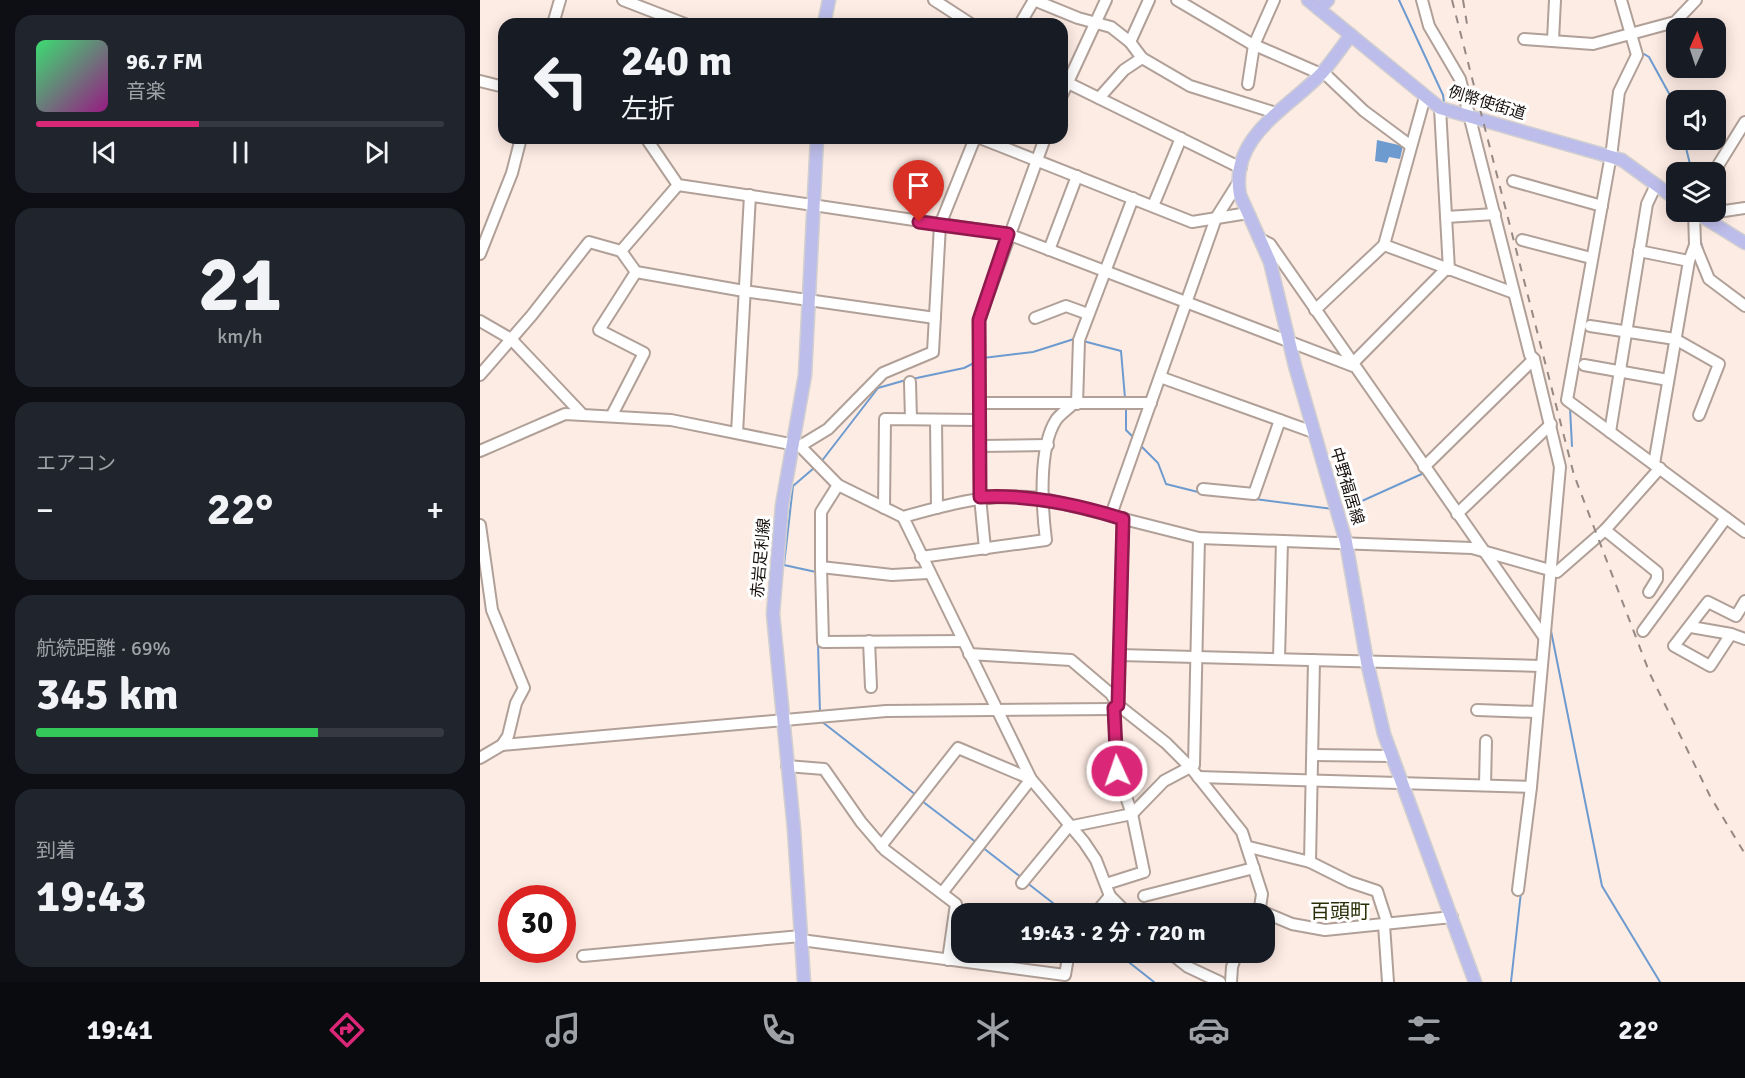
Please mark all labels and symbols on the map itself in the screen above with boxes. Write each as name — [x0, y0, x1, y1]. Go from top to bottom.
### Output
north arrow — [1666, 18, 1726, 78]
street label: 例幣使街道 — [1446, 82, 1528, 124]
pin — [893, 160, 944, 222]
street label: 中野福居線 — [1326, 445, 1368, 527]
street label: 赤岩足利線 — [748, 517, 774, 599]
position arrow — [1085, 739, 1149, 803]
speed limit sign: 30 — [498, 885, 576, 963]
district label: 百頭町 — [1310, 899, 1370, 924]

